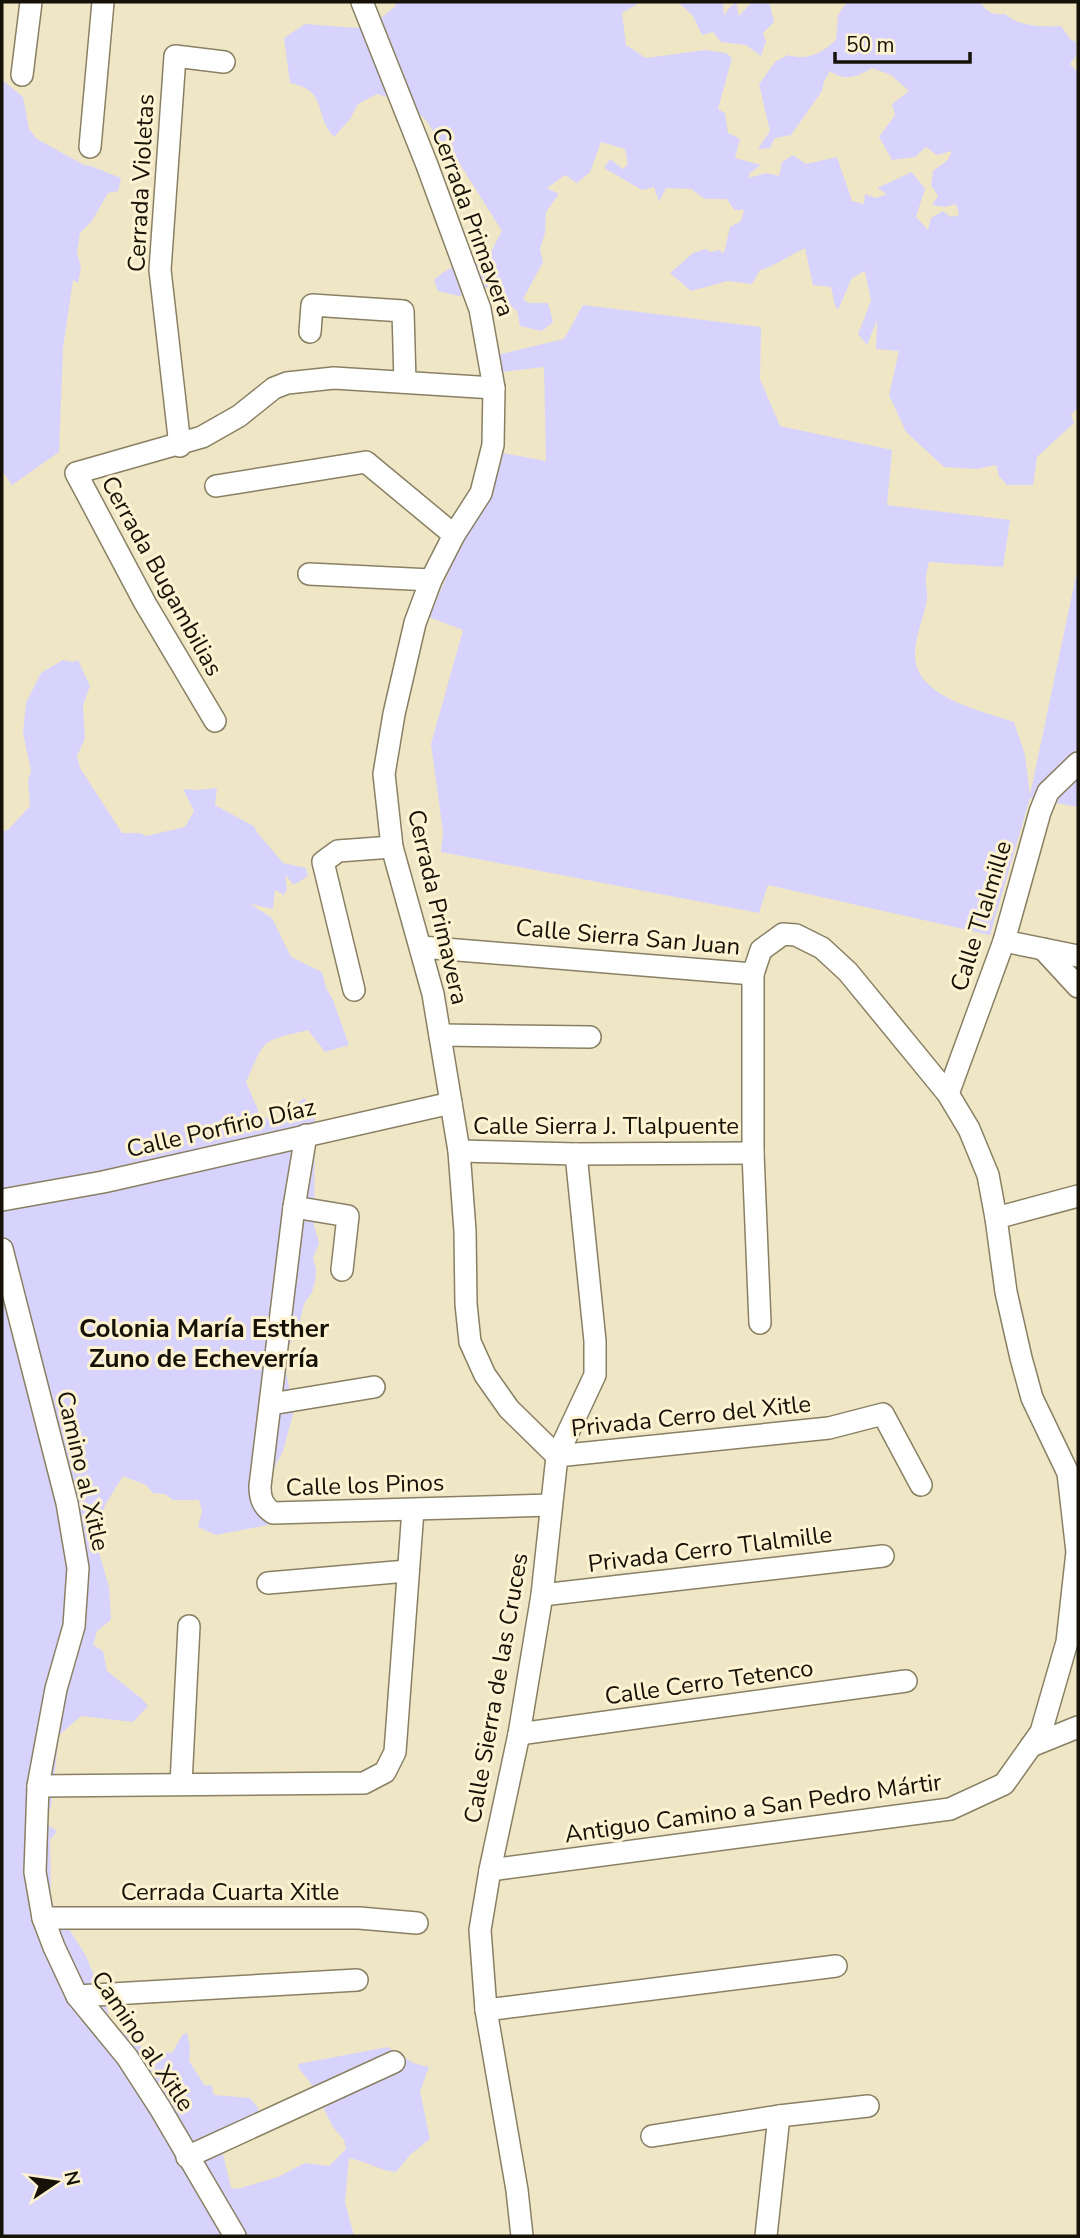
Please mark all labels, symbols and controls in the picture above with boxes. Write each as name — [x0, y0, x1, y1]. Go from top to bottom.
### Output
scale bar — [835, 21, 970, 65]
text: 50 m — [846, 31, 895, 59]
street label: Cerrada Violetas — [120, 93, 162, 273]
street label: Cerrada Primavera — [424, 123, 522, 321]
street label: Cerrada Bugambilias — [94, 470, 230, 682]
street label: Cerrada Primavera — [400, 806, 476, 1008]
street label: Calle Tlalmille — [943, 837, 1019, 995]
street label: Calle Sierra San Juan — [514, 911, 742, 963]
street label: Calle Porfirio Díaz — [123, 1091, 319, 1165]
street label: Calle Sierra J. Tlalpuente — [473, 1110, 739, 1142]
district label: Colonia María Esther Zuno de Echeverría — [79, 1311, 330, 1376]
street label: Camino al Xitle — [49, 1388, 117, 1554]
street label: Privada Cerro del Xitle — [570, 1388, 812, 1444]
street label: Calle los Pinos — [285, 1466, 445, 1504]
street label: Privada Cerro Tlalmille — [586, 1518, 834, 1580]
street label: Calle Sierra de las Cruces — [456, 1550, 536, 1826]
street label: Calle Cerro Tetenco — [603, 1652, 815, 1712]
street label: Antiguo Camino a San Pedro Mártir — [562, 1766, 944, 1850]
street label: Cerrada Cuarta Xitle — [121, 1876, 339, 1908]
street label: Camino al Xitle — [84, 1964, 202, 2118]
north arrow — [21, 2147, 91, 2217]
text: N — [57, 2169, 86, 2188]

